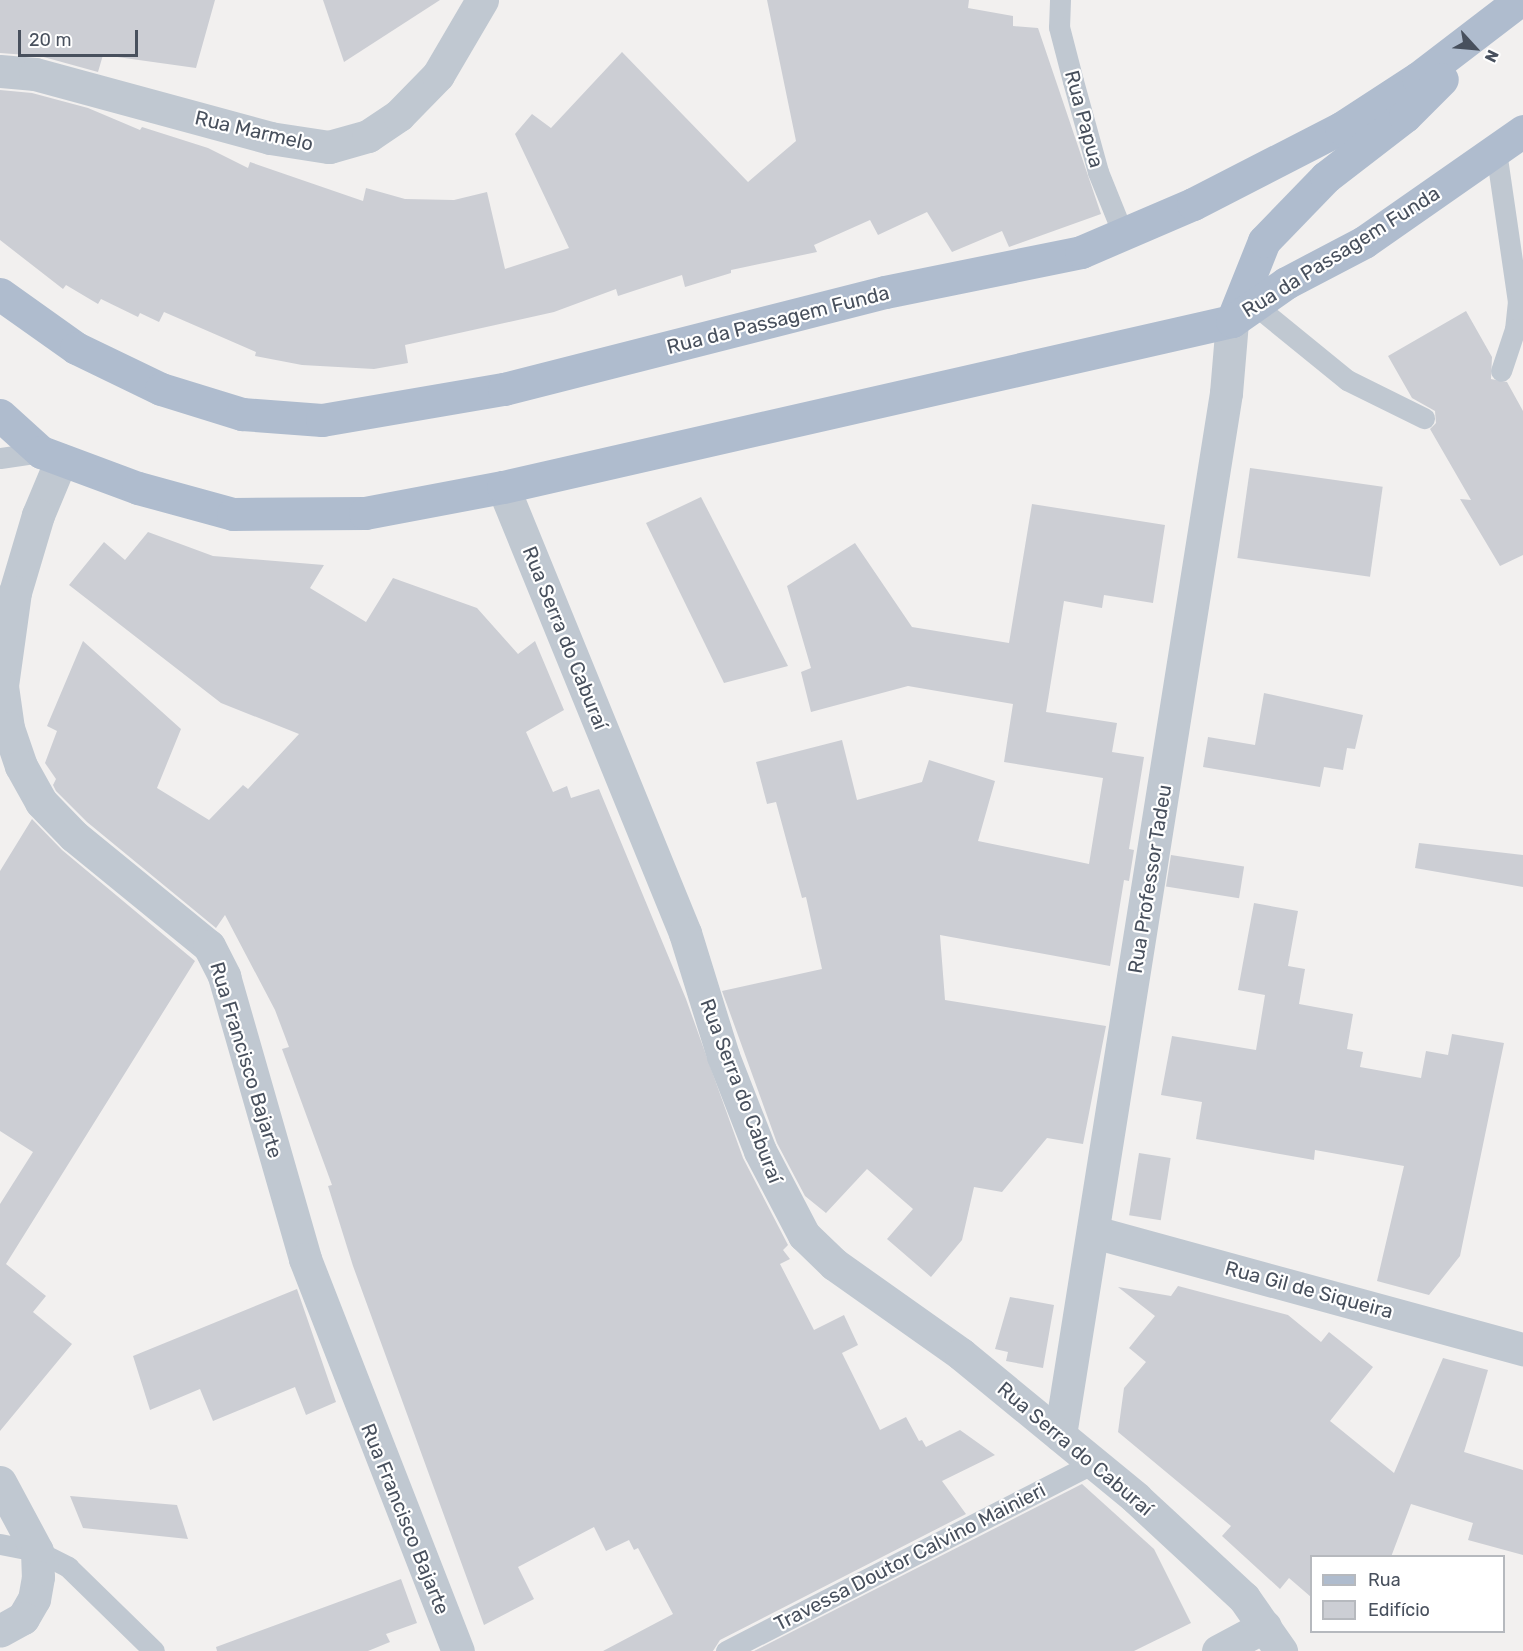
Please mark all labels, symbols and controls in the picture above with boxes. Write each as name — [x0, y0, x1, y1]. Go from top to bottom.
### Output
scale bar — [21, 18, 141, 56]
north arrow — [1445, 18, 1505, 78]
text: 20 m — [29, 29, 71, 51]
text: N — [1481, 47, 1503, 65]
street label: Rua Papua — [1059, 68, 1109, 170]
street label: Rua Marmelo — [192, 106, 316, 156]
street label: Rua da Passagem Funda — [1238, 181, 1444, 323]
street label: Rua da Passagem Funda — [664, 281, 892, 359]
street label: Rua Serra do Caburaí — [517, 543, 613, 733]
street label: Rua Professor Tadeu — [1123, 782, 1177, 976]
street label: Rua Francisco Bajarte — [205, 959, 287, 1161]
street label: Rua Serra do Caburaí — [695, 995, 787, 1187]
street label: Rua Gil de Siqueira — [1222, 1256, 1396, 1324]
street label: Rua Serra do Caburaí — [992, 1377, 1158, 1521]
street label: Rua Francisco Bajarte — [356, 1420, 454, 1618]
street label: Travessa Doutor Calvino Mainieri — [770, 1478, 1050, 1636]
legend — [1310, 1555, 1505, 1633]
text: Rua — [1368, 1569, 1401, 1591]
text: Edifício — [1368, 1599, 1430, 1621]

